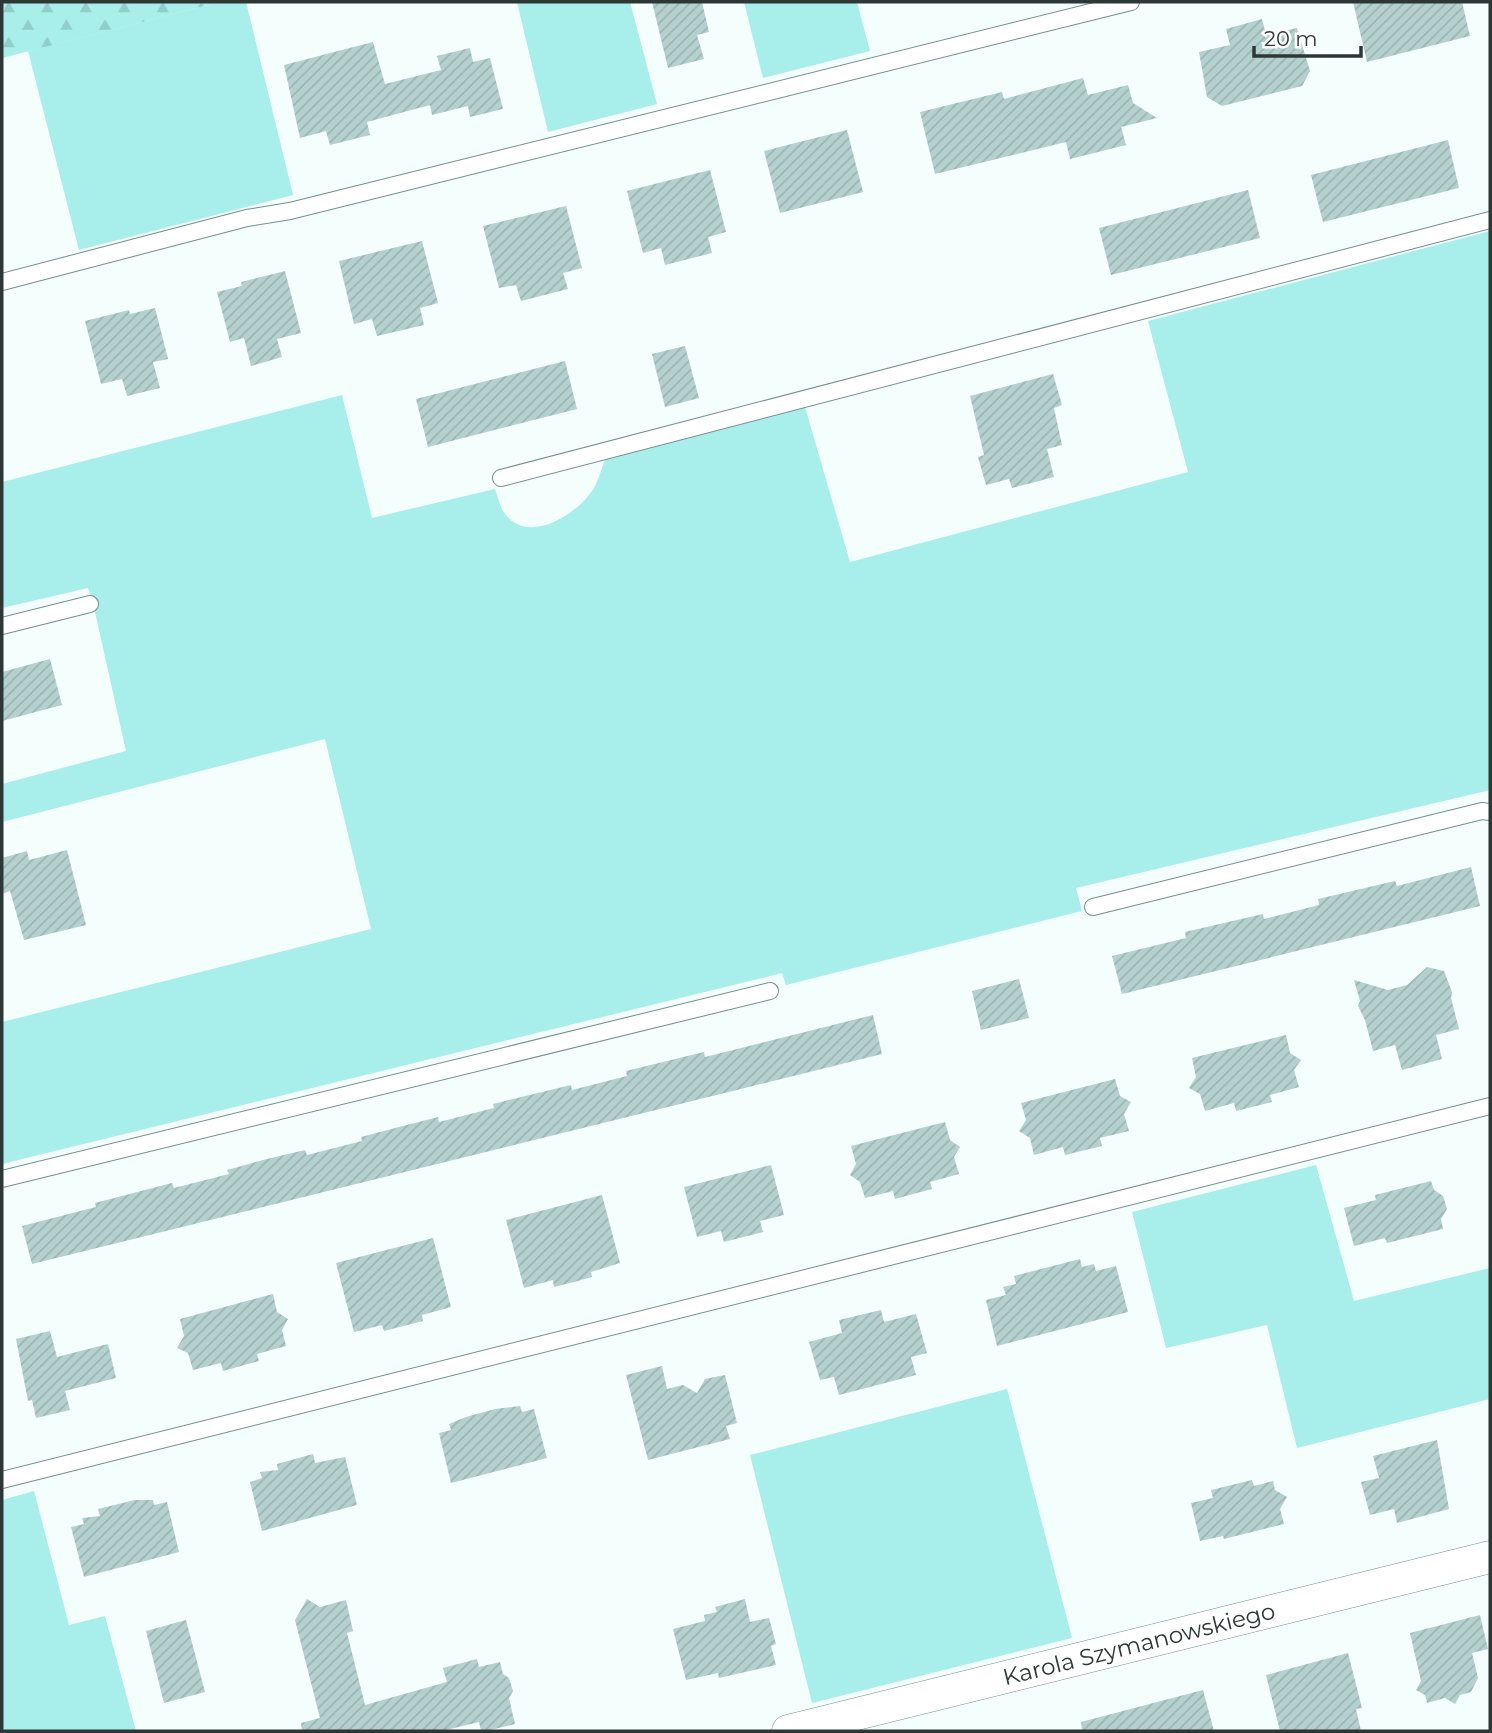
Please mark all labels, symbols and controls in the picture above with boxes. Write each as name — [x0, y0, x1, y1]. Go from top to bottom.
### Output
scale bar — [1254, 14, 1361, 58]
text: 20 m — [1264, 26, 1318, 51]
street label: Karola Szymanowskiego — [1000, 1597, 1278, 1691]

